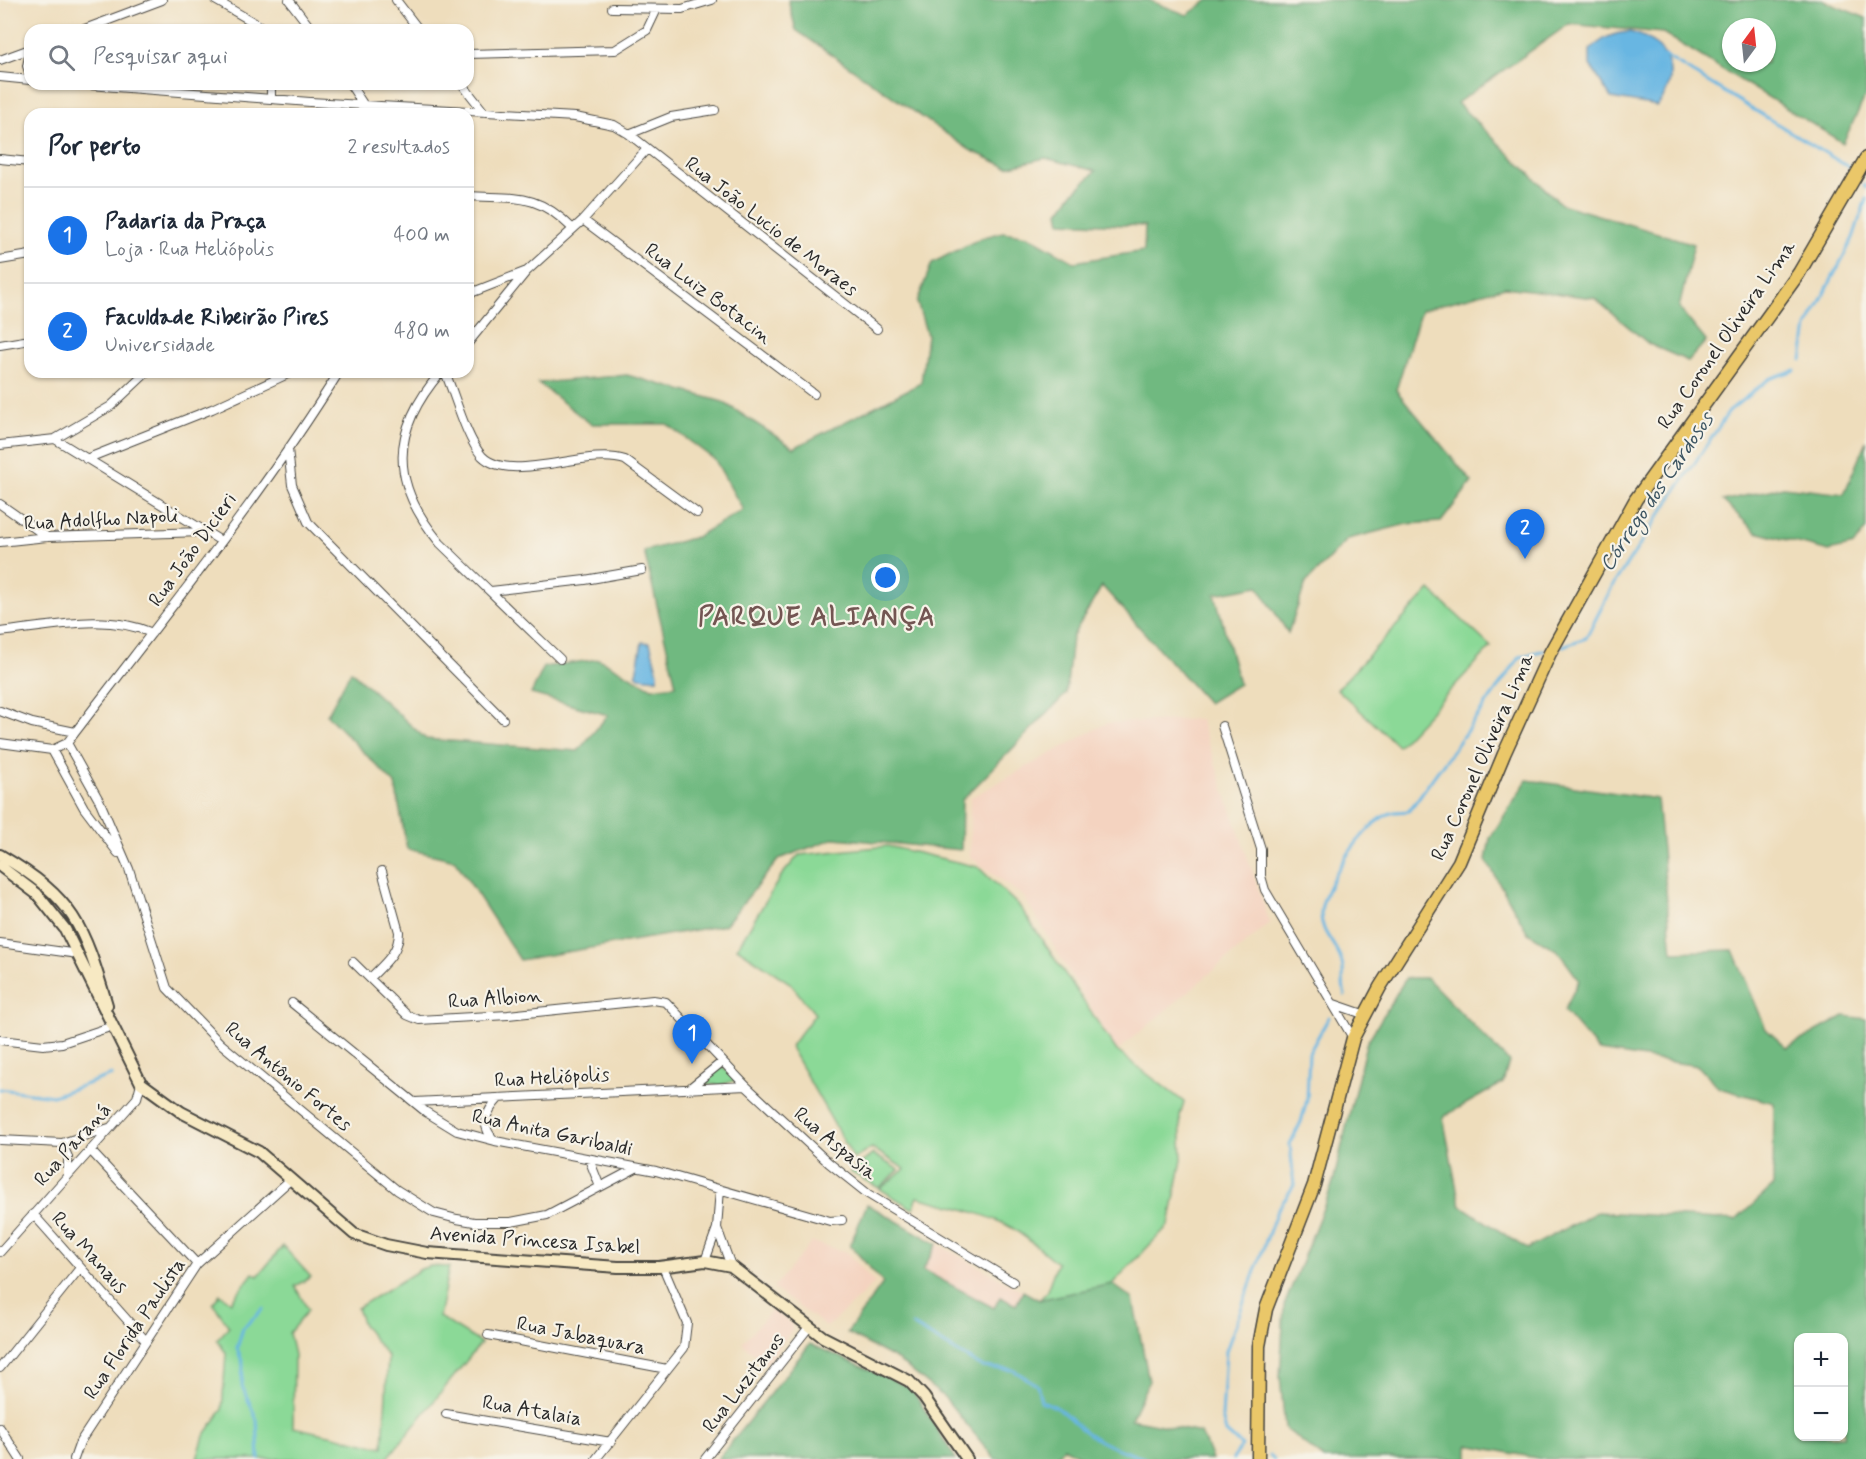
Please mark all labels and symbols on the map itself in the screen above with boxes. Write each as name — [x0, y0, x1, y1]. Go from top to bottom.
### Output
north arrow — [1722, 18, 1776, 72]
street label: Rua João Lucio de Moraes — [679, 151, 863, 303]
street label: Rua Coronel Oliveira Lima — [1652, 234, 1803, 435]
street label: Rua Luiz Botacin — [639, 237, 778, 351]
water label: Córrego dos Cardosos — [1593, 406, 1723, 578]
street label: Rua João Dicieri — [143, 488, 243, 612]
street label: Rua Adolfho Napoli — [23, 502, 179, 538]
pin: 2 — [1506, 510, 1544, 559]
your location — [871, 563, 900, 592]
district label: PARQUE ALIANÇA — [698, 601, 936, 635]
street label: Rua Coronel Oliveira Lima — [1425, 648, 1541, 865]
street label: Rua Albion — [447, 982, 543, 1016]
pin: 1 — [672, 1014, 712, 1064]
street label: Rua Antônio Fortes — [219, 1016, 357, 1138]
street label: Rua Heliópolis — [494, 1061, 610, 1094]
street label: Rua Paraná — [28, 1097, 118, 1193]
street label: Rua Aspasia — [788, 1101, 883, 1188]
street label: Rua Anita Garibaldi — [469, 1103, 635, 1163]
street label: Rua Manaus — [45, 1206, 133, 1300]
street label: Avenida Princesa Isabel — [429, 1220, 641, 1262]
street label: Rua Florida Paulista — [78, 1253, 192, 1405]
street label: Rua Jabaquara — [514, 1310, 648, 1362]
street label: Rua Luzitanos — [696, 1327, 792, 1439]
street label: Rua Atalaia — [480, 1389, 584, 1433]

